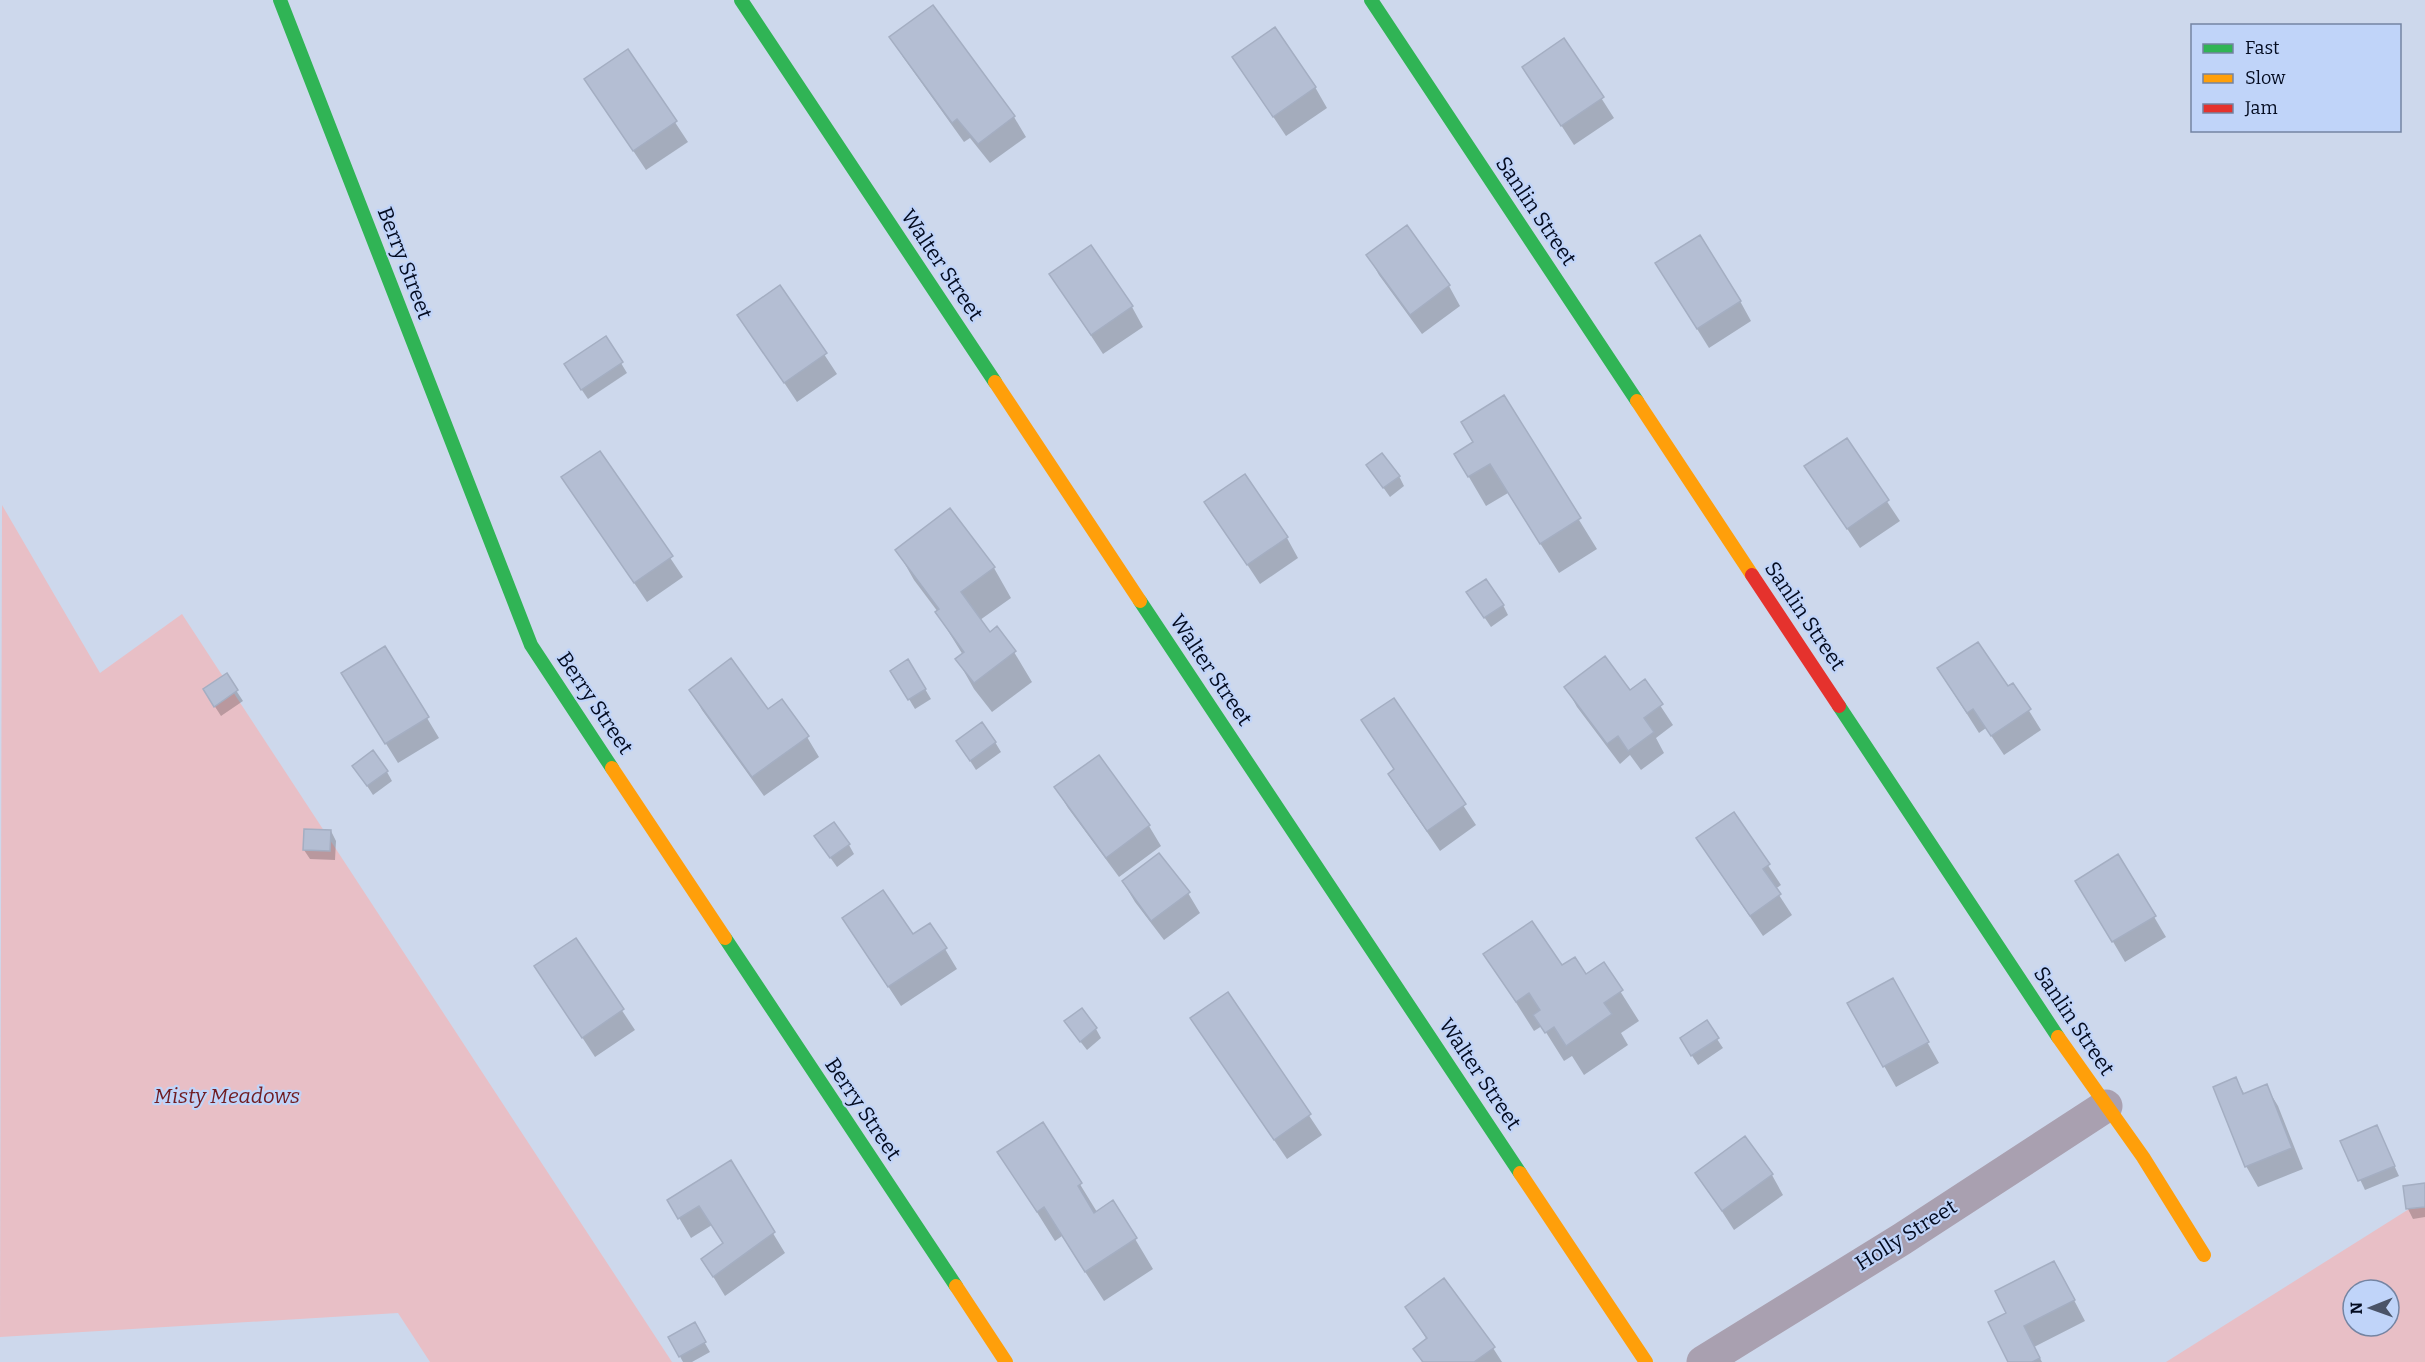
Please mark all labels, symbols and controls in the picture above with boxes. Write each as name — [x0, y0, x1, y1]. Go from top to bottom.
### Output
legend — [2191, 24, 2401, 132]
text: Fast — [2245, 37, 2280, 59]
text: Slow — [2245, 67, 2286, 89]
text: Jam — [2244, 97, 2278, 119]
street label: Sanlin Street — [1490, 152, 1582, 271]
street label: Berry Street — [372, 203, 438, 323]
street label: Walter Street — [895, 204, 989, 326]
street label: Sanlin Street — [1759, 557, 1851, 676]
street label: Walter Street — [1164, 609, 1258, 731]
street label: Berry Street — [551, 647, 639, 759]
street label: Sanlin Street — [2028, 962, 2120, 1081]
street label: Walter Street — [1433, 1013, 1527, 1135]
street label: Berry Street — [819, 1053, 907, 1165]
park label: Misty Meadows — [154, 1083, 300, 1109]
street label: Holly Street — [1850, 1193, 1962, 1276]
north arrow — [2341, 1278, 2401, 1338]
text: N — [2347, 1302, 2366, 1315]

